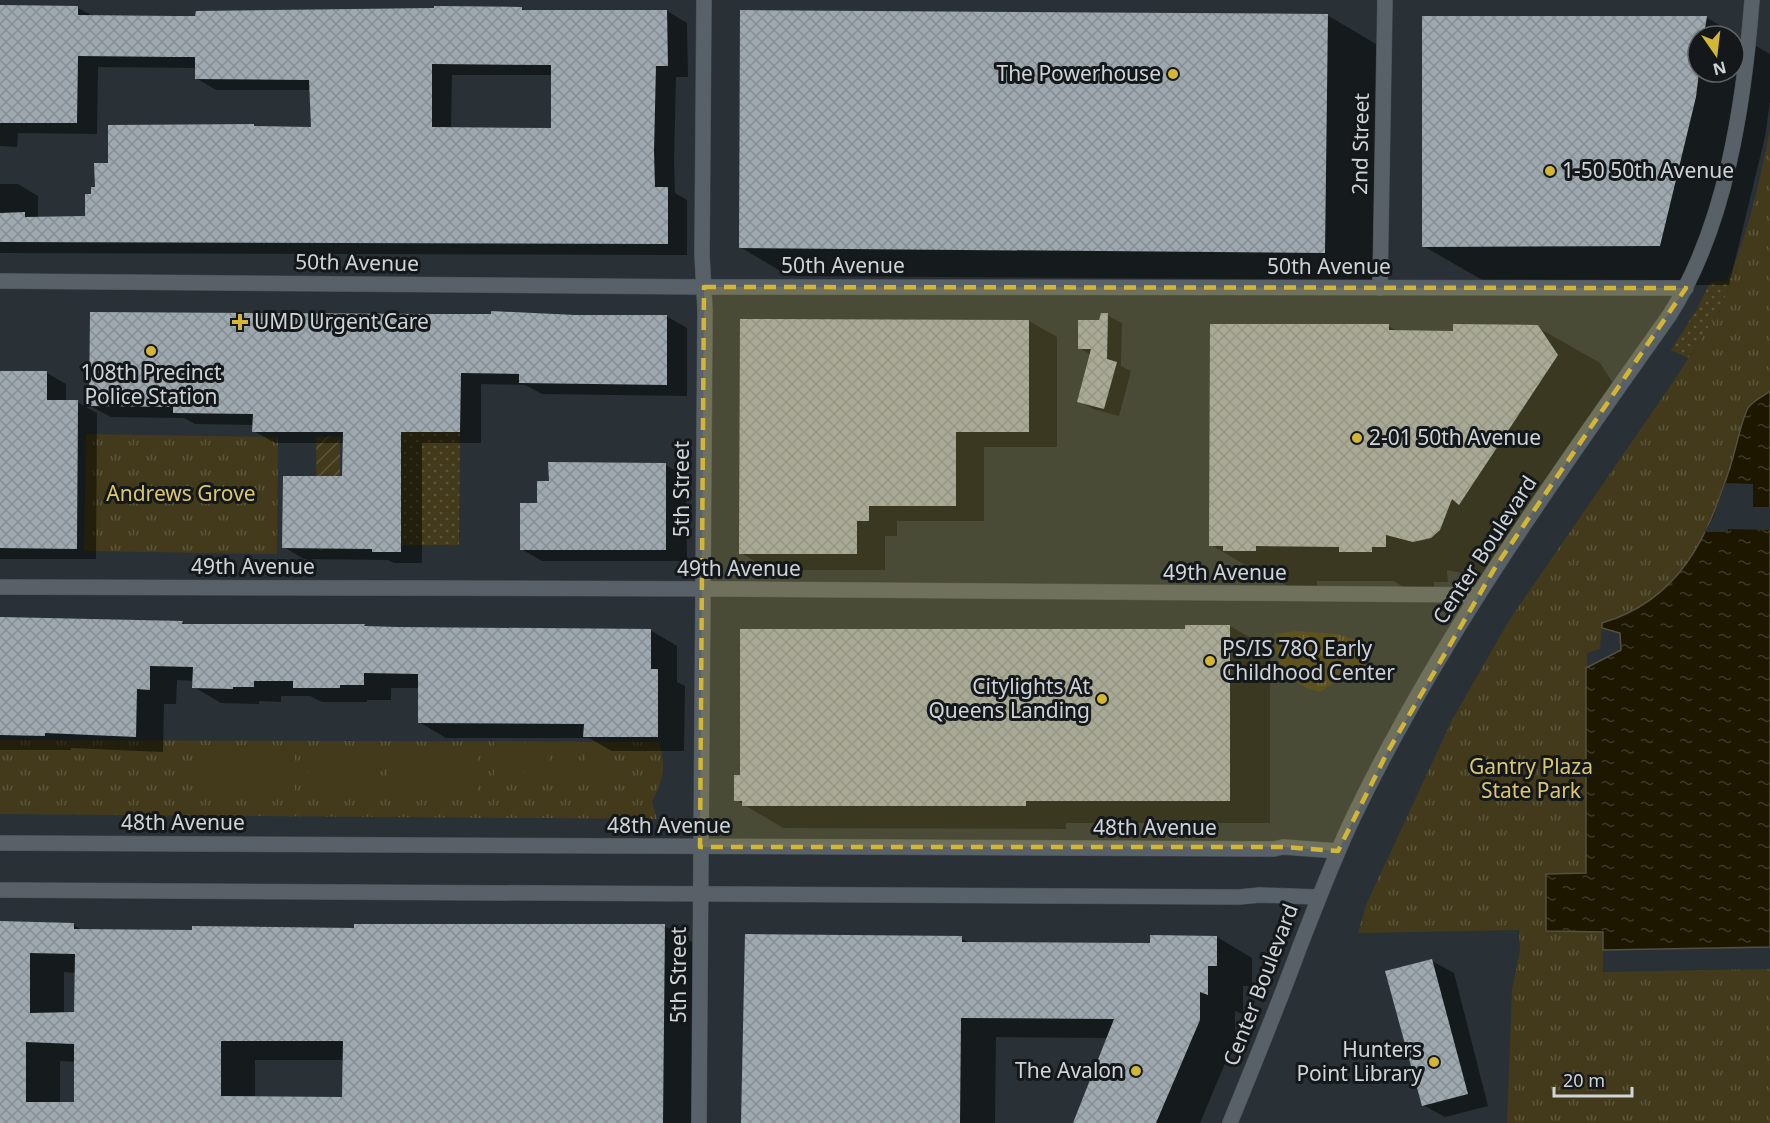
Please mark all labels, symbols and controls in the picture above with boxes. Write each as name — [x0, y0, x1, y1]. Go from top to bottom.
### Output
north arrow — [1686, 24, 1746, 84]
text: N — [1711, 56, 1729, 81]
place label: The Powerhouse — [996, 59, 1161, 87]
marker: The Powerhouse — [1166, 67, 1180, 81]
street label: 2nd Street — [1345, 92, 1375, 195]
place label: 1-50 50th Avenue — [1562, 156, 1734, 184]
marker: 1-50 50th Avenue — [1543, 164, 1557, 178]
street label: 50th Avenue — [295, 247, 419, 277]
street label: 50th Avenue — [781, 251, 905, 279]
street label: 50th Avenue — [1267, 252, 1391, 280]
place label: UMD Urgent Care — [254, 307, 429, 335]
marker: UMD Urgent Care — [231, 313, 249, 331]
marker: 108th Precinct Police Station — [144, 344, 158, 358]
place label: 108th Precinct Police Station — [81, 358, 222, 410]
place label: 2-01 50th Avenue — [1369, 423, 1541, 451]
marker: 2-01 50th Avenue — [1350, 431, 1364, 445]
street label: 5th Street — [667, 440, 695, 537]
street label: Center Boulevard — [1426, 470, 1543, 629]
park label: Andrews Grove — [106, 479, 256, 507]
street label: 49th Avenue — [191, 552, 315, 580]
street label: 49th Avenue — [677, 554, 801, 582]
street label: 49th Avenue — [1163, 558, 1287, 586]
place label: PS/IS 78Q Early Childhood Center — [1222, 634, 1395, 686]
marker: PS/IS 78Q Early Childhood Center — [1203, 654, 1217, 668]
place label: Citylights At Queens Landing — [928, 672, 1090, 724]
marker: Citylights At Queens Landing — [1095, 692, 1109, 706]
park label: Gantry Plaza State Park — [1469, 752, 1593, 804]
street label: 48th Avenue — [121, 808, 245, 836]
street label: 48th Avenue — [607, 811, 731, 839]
street label: 48th Avenue — [1093, 813, 1217, 841]
street label: Center Boulevard — [1216, 900, 1304, 1070]
street label: 5th Street — [664, 926, 692, 1023]
place label: Hunters Point Library — [1296, 1035, 1422, 1087]
marker: Hunters Point Library — [1427, 1055, 1441, 1069]
place label: The Avalon — [1015, 1056, 1124, 1084]
scale bar — [1554, 1060, 1632, 1098]
marker: The Avalon — [1129, 1064, 1143, 1078]
text: 20 m — [1563, 1068, 1605, 1092]

